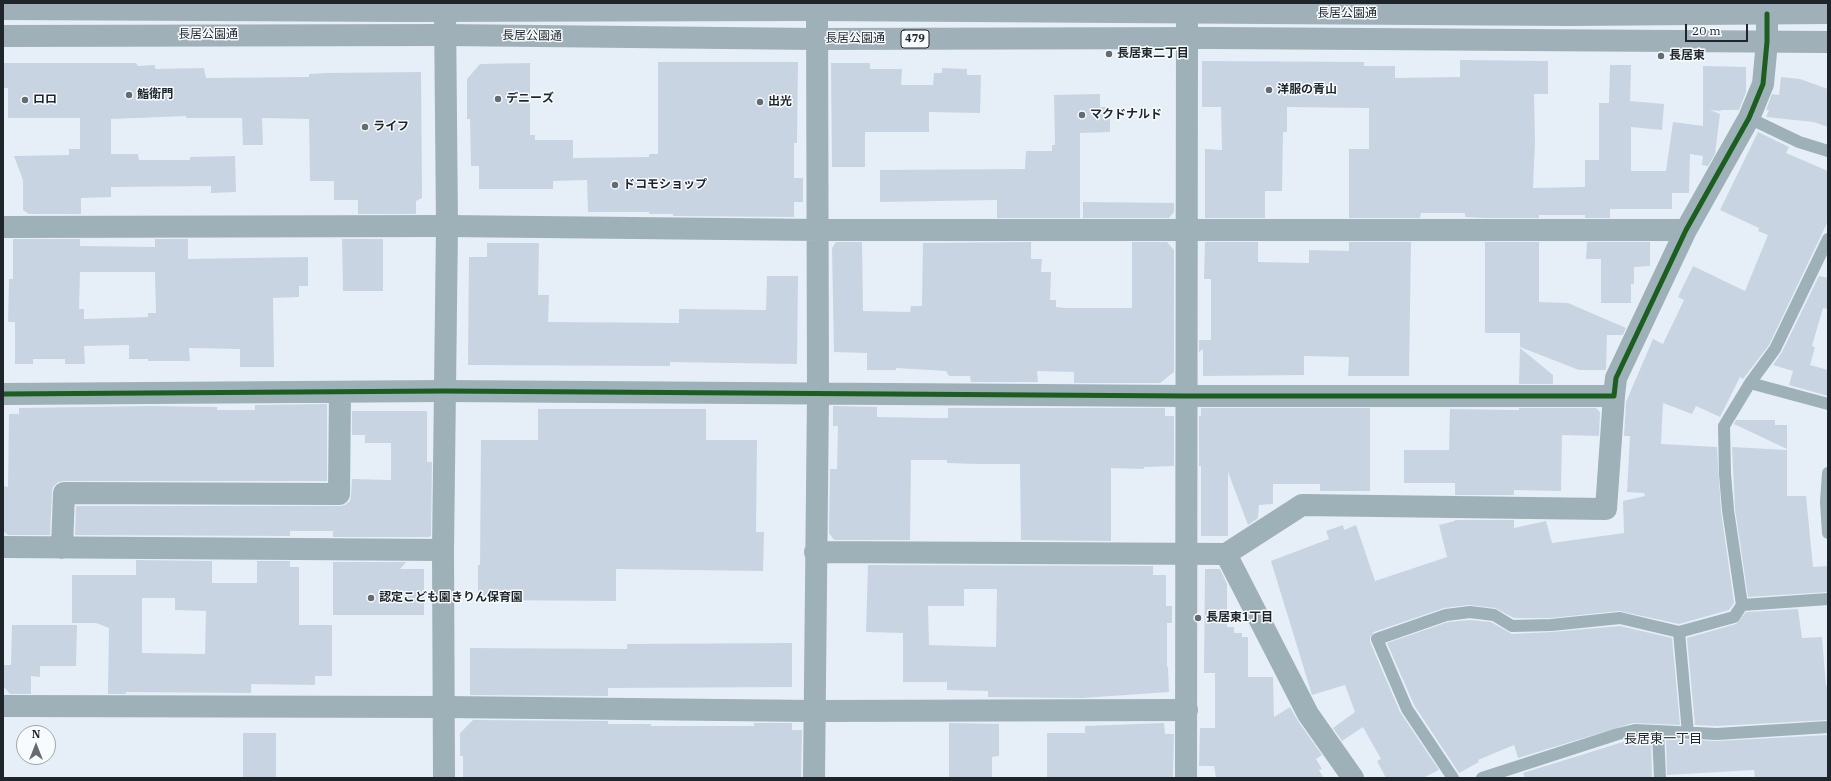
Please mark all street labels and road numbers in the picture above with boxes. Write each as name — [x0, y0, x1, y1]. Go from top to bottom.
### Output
street label: 長居公園通 — [1317, 7, 1377, 21]
street label: 長居公園通 — [178, 28, 238, 42]
street label: 長居公園通 — [502, 28, 562, 44]
road number: 479 — [901, 30, 929, 48]
street label: 長居公園通 — [825, 32, 885, 46]

